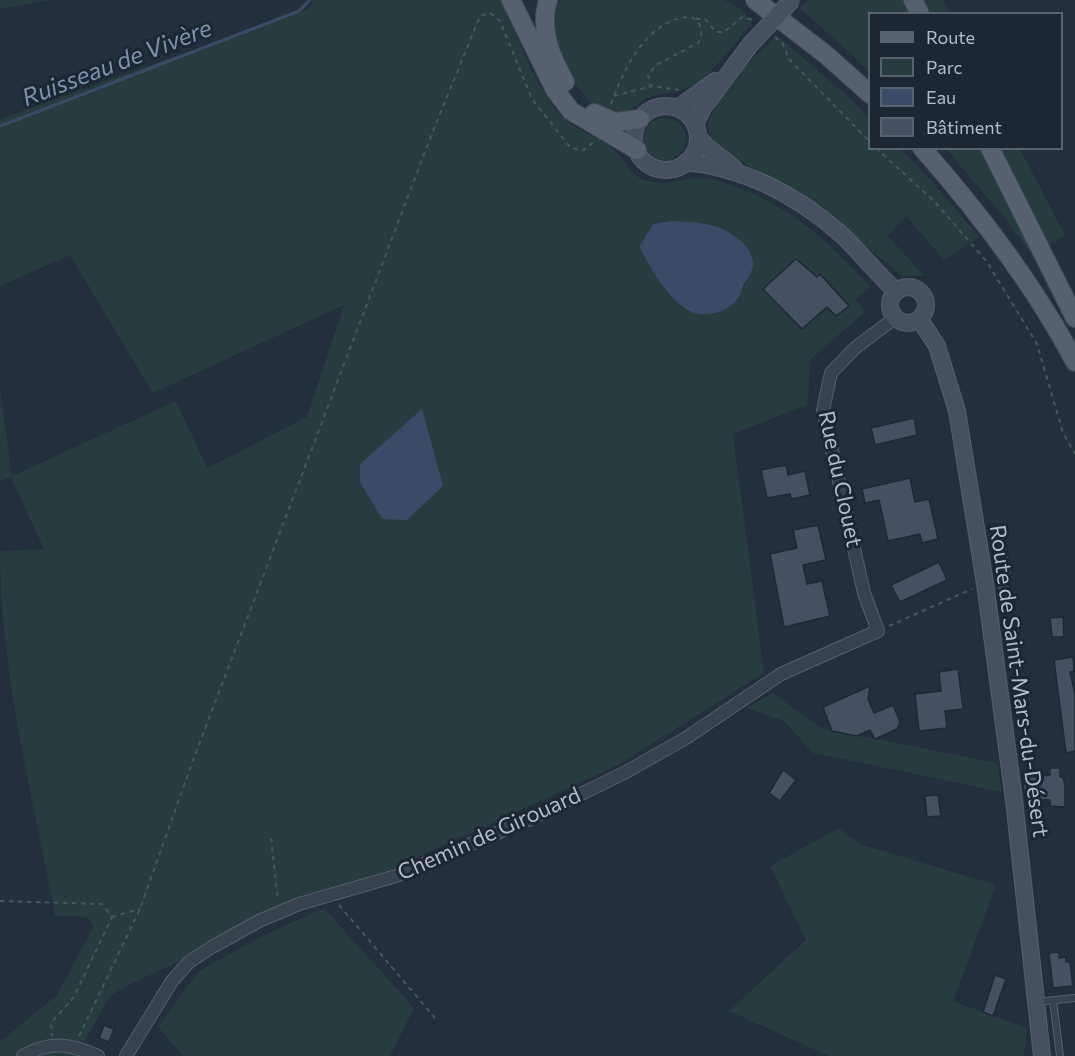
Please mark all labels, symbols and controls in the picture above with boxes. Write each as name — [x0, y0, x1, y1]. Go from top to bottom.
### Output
legend — [868, 12, 1063, 150]
water label: Ruisseau de Vivère — [18, 14, 216, 112]
text: Route — [926, 26, 975, 48]
text: Parc — [926, 56, 963, 78]
text: Eau — [926, 86, 956, 108]
text: Bâtiment — [926, 116, 1002, 138]
street label: Rue du Clouet — [813, 409, 867, 549]
street label: Route de Saint-Mars-du-Désert — [984, 523, 1054, 839]
street label: Chemin de Girouard — [393, 782, 585, 886]

